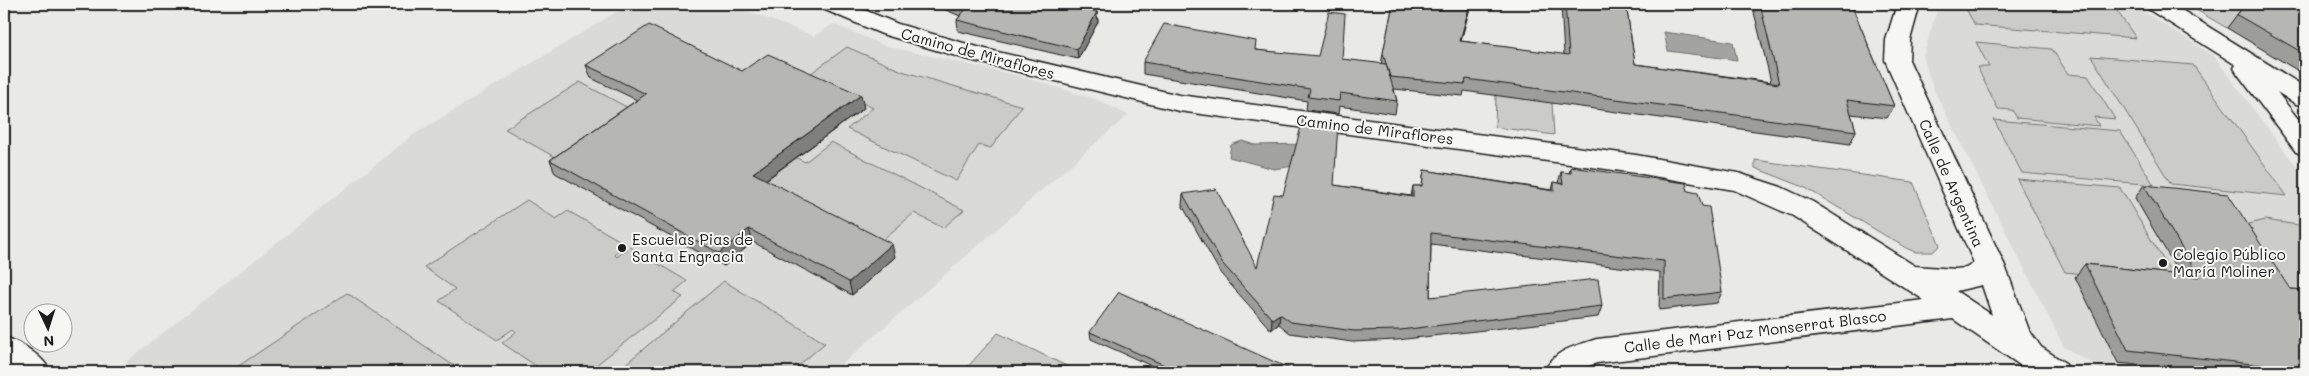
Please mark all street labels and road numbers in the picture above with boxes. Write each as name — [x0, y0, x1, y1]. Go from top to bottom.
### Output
street label: Camino de Miraflores — [899, 23, 1057, 83]
street label: Camino de Miraflores — [1295, 109, 1455, 149]
street label: Calle de Argentina — [1915, 116, 1989, 250]
street label: Calle de Mari Paz Monserrat Blasco — [1623, 305, 1887, 357]

